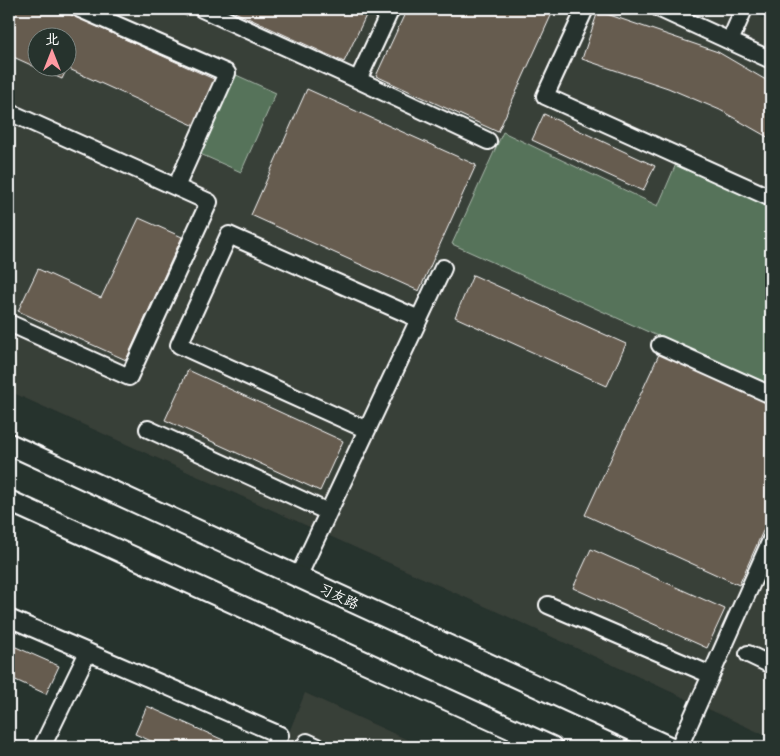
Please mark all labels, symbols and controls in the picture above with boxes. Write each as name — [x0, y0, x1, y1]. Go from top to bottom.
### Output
north arrow — [28, 28, 78, 78]
text: 北 — [45, 29, 59, 48]
street label: 习友路 — [316, 578, 362, 613]

